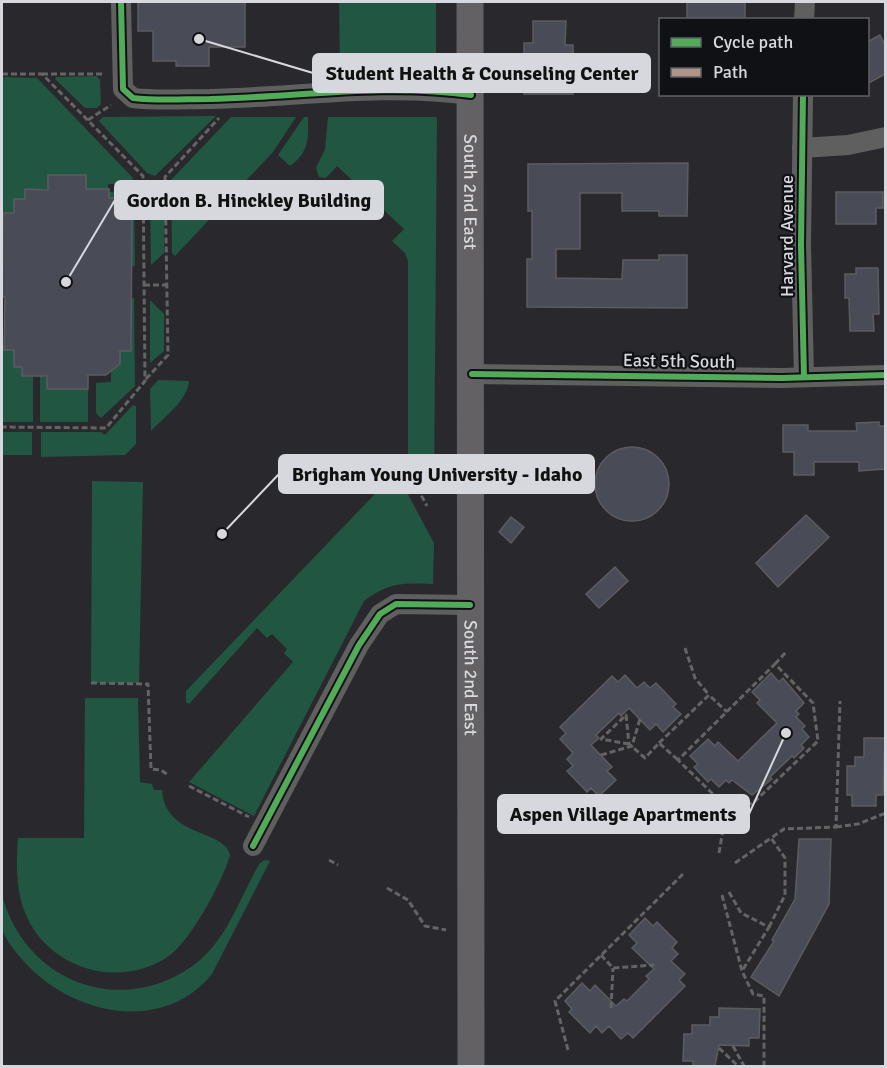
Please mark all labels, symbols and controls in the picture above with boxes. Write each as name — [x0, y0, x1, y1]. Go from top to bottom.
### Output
legend — [659, 18, 869, 96]
text: Cycle path — [713, 31, 793, 53]
callout: Student Health & Counseling Center — [313, 54, 650, 92]
text: Student Health & Counseling Center — [326, 61, 638, 86]
text: Path — [713, 61, 748, 83]
street label: South 2nd East — [459, 134, 481, 250]
street label: Harvard Avenue — [776, 175, 798, 297]
callout: Gordon B. Hinckley Building — [115, 181, 383, 219]
text: Gordon B. Hinckley Building — [127, 188, 372, 213]
street label: East 5th South — [623, 349, 735, 373]
callout: Brigham Young University - Idaho — [279, 455, 594, 493]
text: Brigham Young University - Idaho — [292, 462, 582, 487]
street label: South 2nd East — [460, 620, 482, 736]
callout: Aspen Village Apartments — [498, 795, 749, 833]
text: Aspen Village Apartments — [510, 802, 736, 827]

